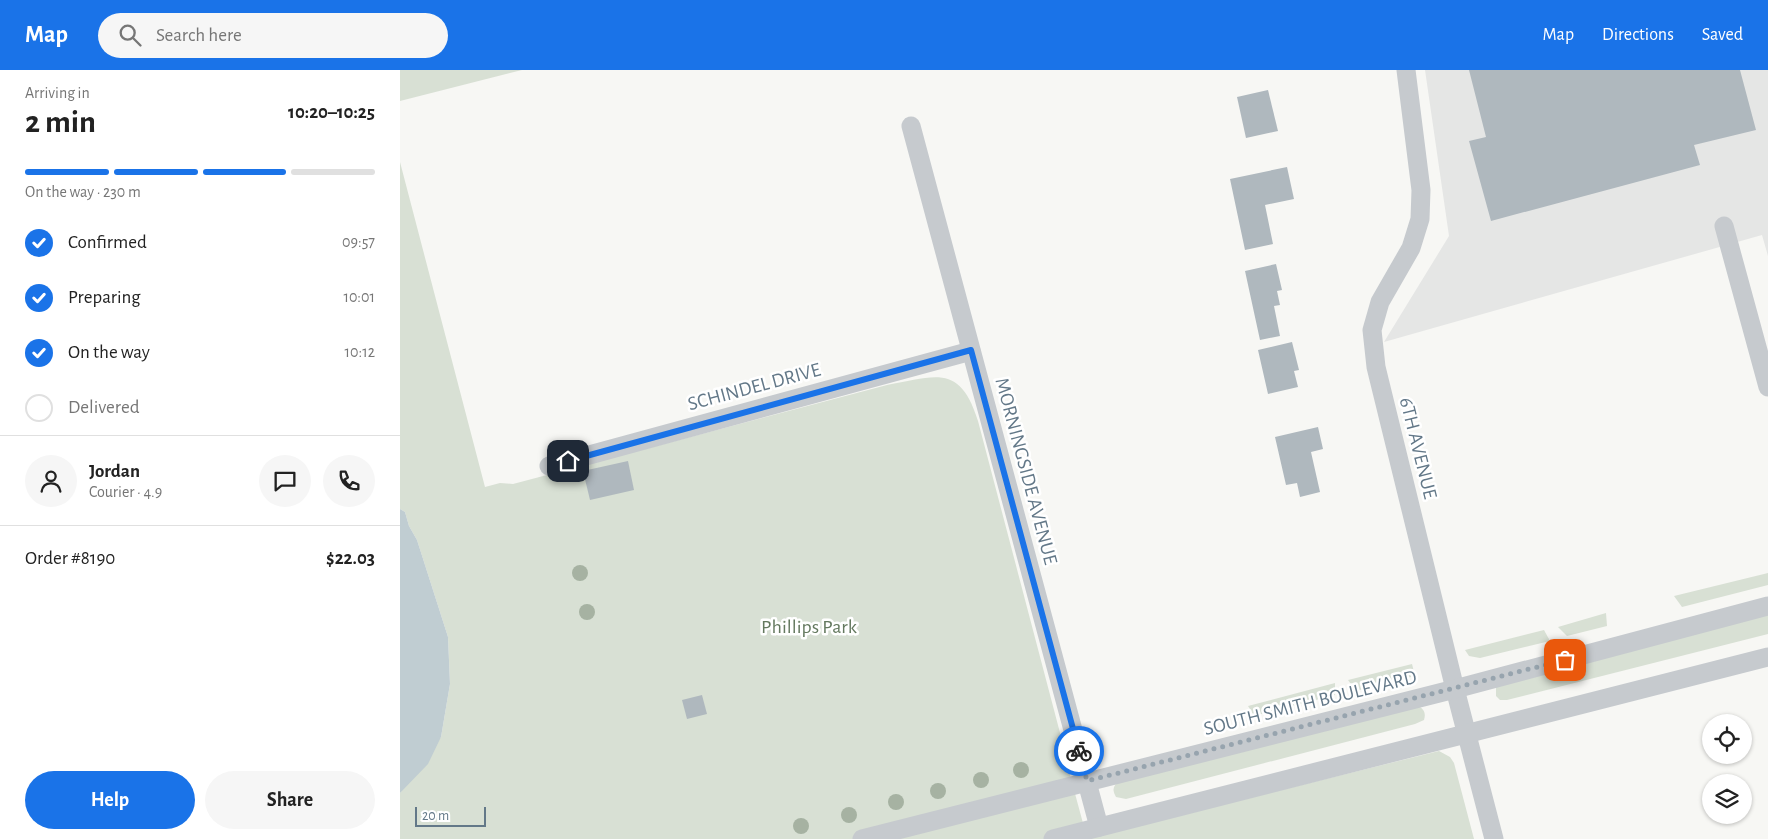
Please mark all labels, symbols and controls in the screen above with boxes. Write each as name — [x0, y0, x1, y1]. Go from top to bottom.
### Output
search box — [98, 13, 448, 58]
icon: search — [116, 21, 144, 49]
text: Map — [25, 23, 68, 47]
text: Search here — [156, 26, 242, 45]
text: Map — [1543, 26, 1574, 44]
text: Directions — [1602, 26, 1674, 44]
text: Saved — [1702, 26, 1743, 44]
text: Arriving in — [25, 85, 90, 101]
text: 10:20–10:25 — [288, 103, 375, 122]
text: 2 min — [25, 106, 96, 138]
text: On the way · 230 m — [25, 184, 141, 200]
icon: check — [25, 229, 53, 257]
text: Confirmed — [68, 233, 147, 252]
text: 09:57 — [342, 234, 375, 250]
icon: check — [25, 284, 53, 312]
text: Preparing — [68, 288, 141, 307]
text: 10:01 — [343, 289, 375, 305]
icon: check — [25, 339, 53, 367]
text: On the way — [68, 343, 150, 362]
text: 10:12 — [345, 344, 375, 360]
street label: SCHINDEL DRIVE — [686, 360, 823, 414]
street label: MORNINGSIDE AVENUE — [991, 376, 1061, 567]
street label: 6TH AVENUE — [1396, 395, 1440, 501]
text: Delivered — [68, 398, 140, 417]
pin — [547, 440, 589, 482]
icon: home — [554, 447, 582, 475]
button: person — [25, 455, 77, 507]
button: chat — [259, 455, 311, 507]
button: phone — [323, 455, 375, 507]
text: Jordan — [89, 462, 140, 481]
text: Courier · 4.9 — [89, 484, 162, 500]
text: Order #8190 — [25, 549, 115, 568]
text: $22.03 — [326, 549, 375, 568]
park label: Phillips Park — [761, 617, 857, 637]
pin — [1544, 639, 1586, 681]
icon: bag — [1551, 646, 1579, 674]
street label: SOUTH SMITH BOULEVARD — [1202, 667, 1419, 739]
map controls — [1702, 714, 1752, 824]
button: locate — [1702, 714, 1752, 764]
courier — [1054, 726, 1104, 776]
icon: bike — [1065, 737, 1093, 765]
button: Help — [25, 771, 195, 829]
button: Share — [205, 771, 375, 829]
button: layers — [1702, 774, 1752, 824]
scale bar — [415, 804, 486, 827]
text: 20 m — [422, 809, 449, 823]

